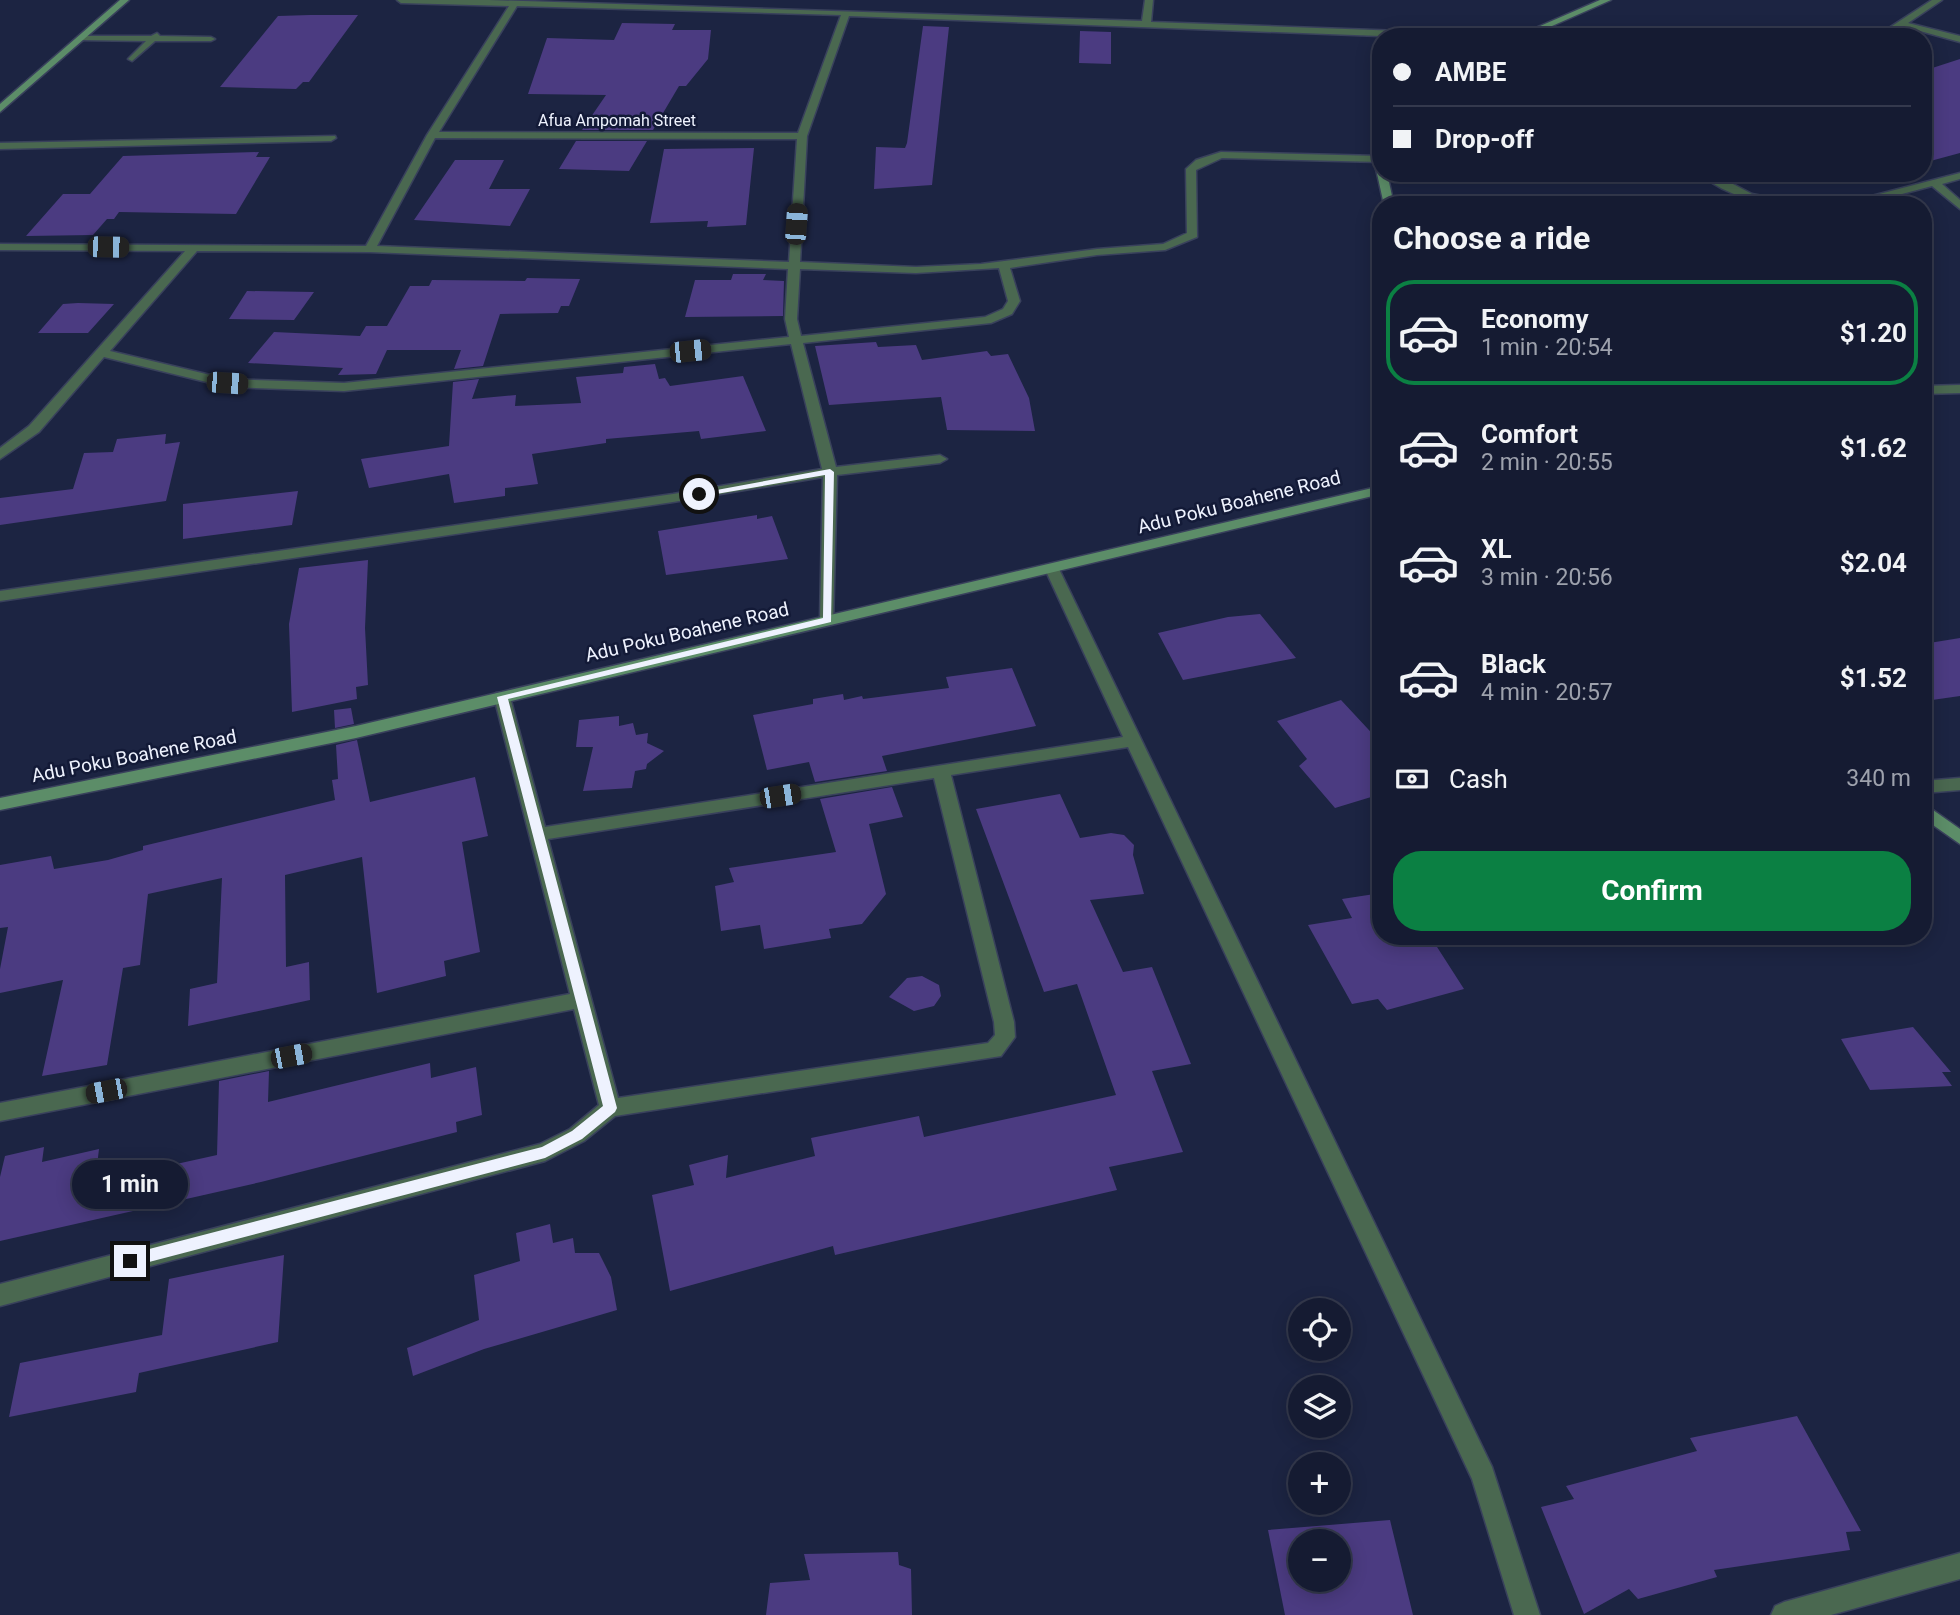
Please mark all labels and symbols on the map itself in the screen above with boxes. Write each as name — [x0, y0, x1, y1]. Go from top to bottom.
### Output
street label: Afua Ampomah Street — [538, 111, 696, 130]
car — [785, 202, 808, 246]
car — [87, 236, 130, 258]
car — [669, 338, 712, 364]
car — [206, 371, 249, 395]
street label: Adu Poku Boahene Road — [1135, 466, 1343, 538]
route start — [683, 478, 715, 510]
street label: Adu Poku Boahene Road — [583, 597, 791, 667]
street label: Adu Poku Boahene Road — [30, 725, 238, 787]
car — [758, 782, 803, 810]
car — [269, 1042, 314, 1070]
car — [84, 1077, 129, 1105]
callout: 1 min — [72, 1160, 188, 1208]
route end — [114, 1245, 146, 1277]

